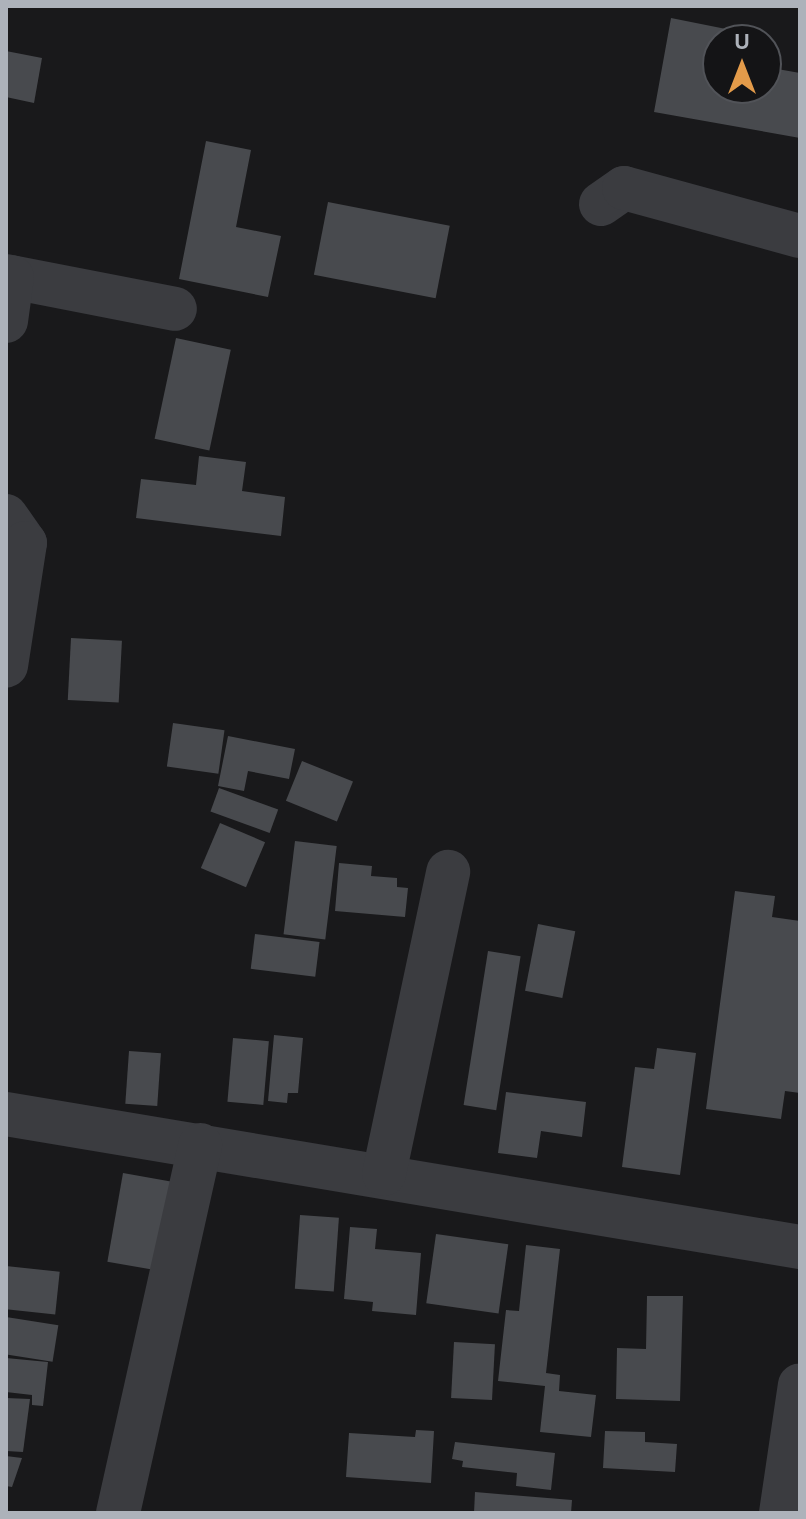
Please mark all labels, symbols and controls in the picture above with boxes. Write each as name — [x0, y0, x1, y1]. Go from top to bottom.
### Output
north arrow — [702, 24, 782, 104]
text: U — [734, 28, 750, 55]

